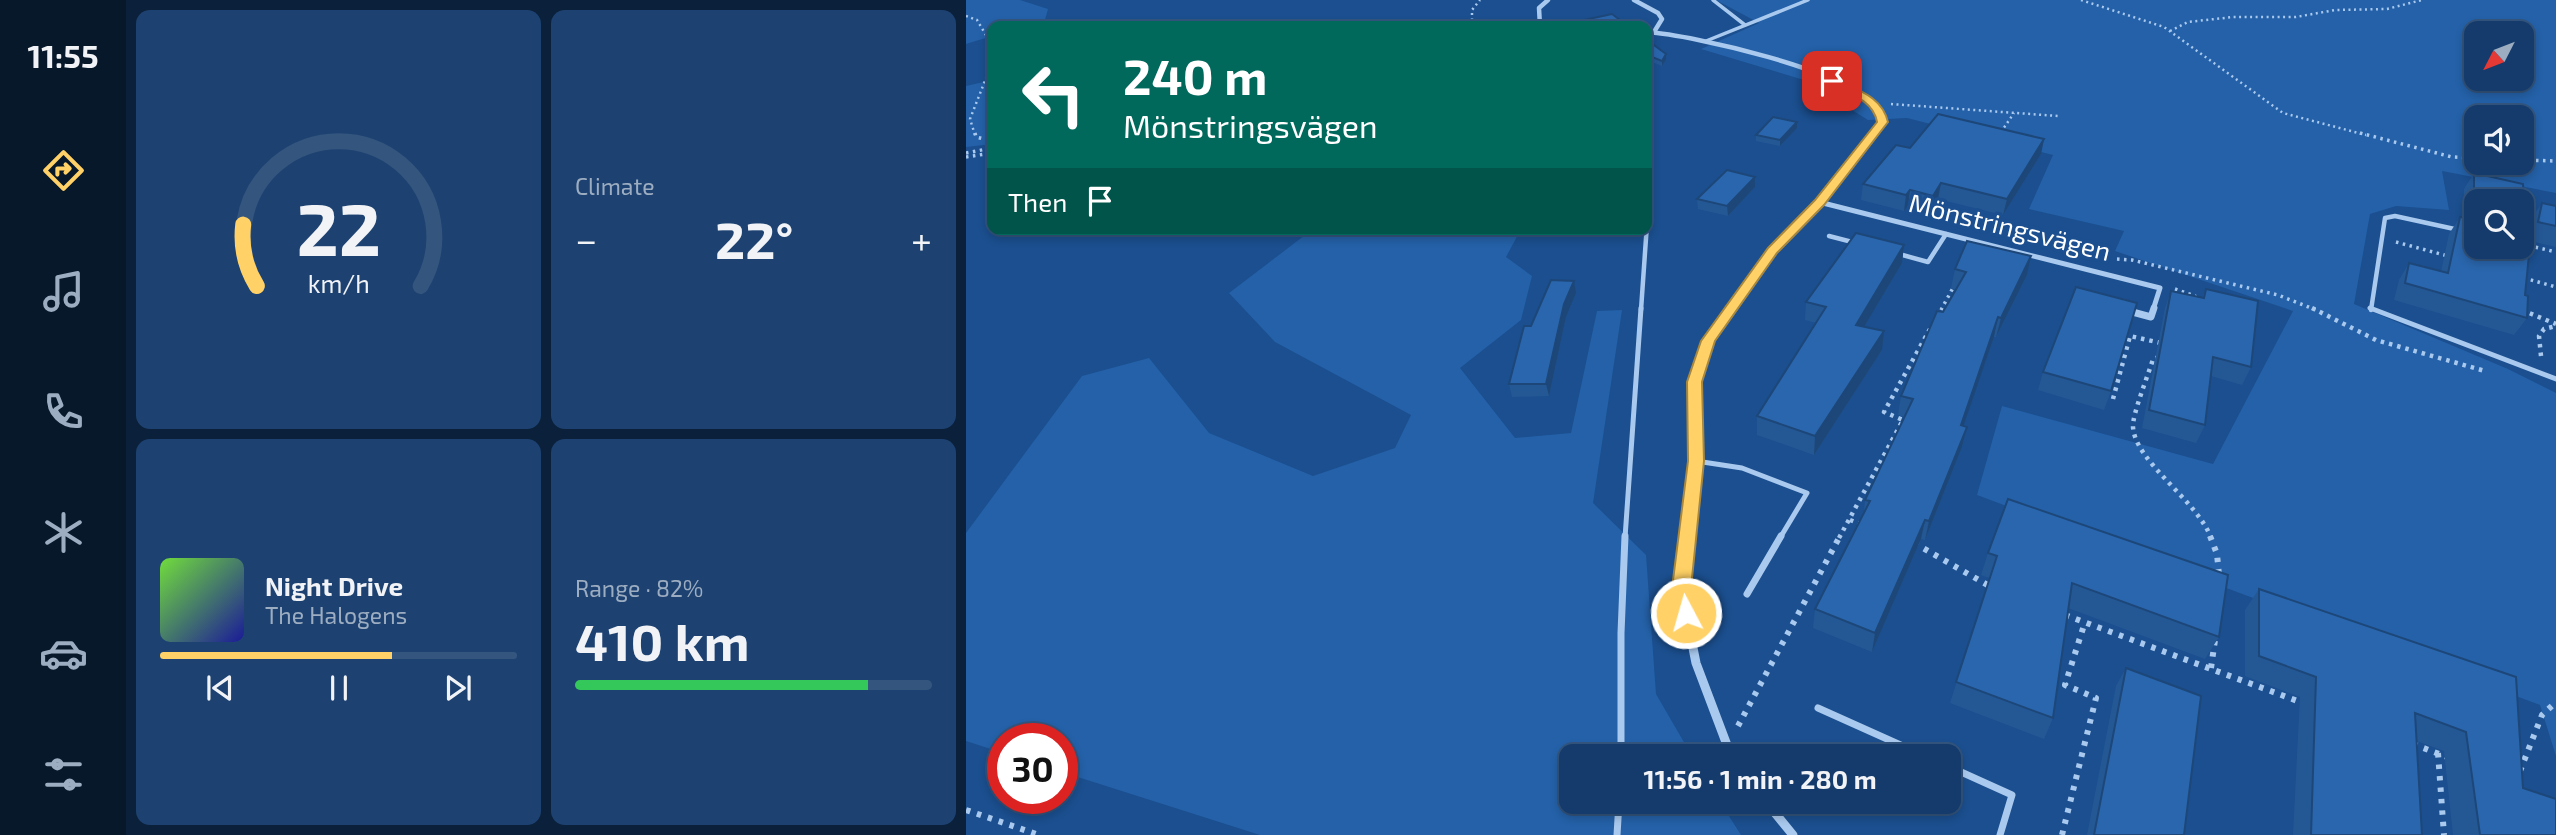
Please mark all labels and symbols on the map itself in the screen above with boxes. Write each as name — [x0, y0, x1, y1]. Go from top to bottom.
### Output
north arrow — [2464, 21, 2534, 91]
pin — [1802, 51, 1862, 111]
street label: Mönstringsvägen — [1906, 186, 2114, 266]
position arrow — [1649, 576, 1723, 650]
speed limit sign: 30 — [987, 723, 1078, 814]

